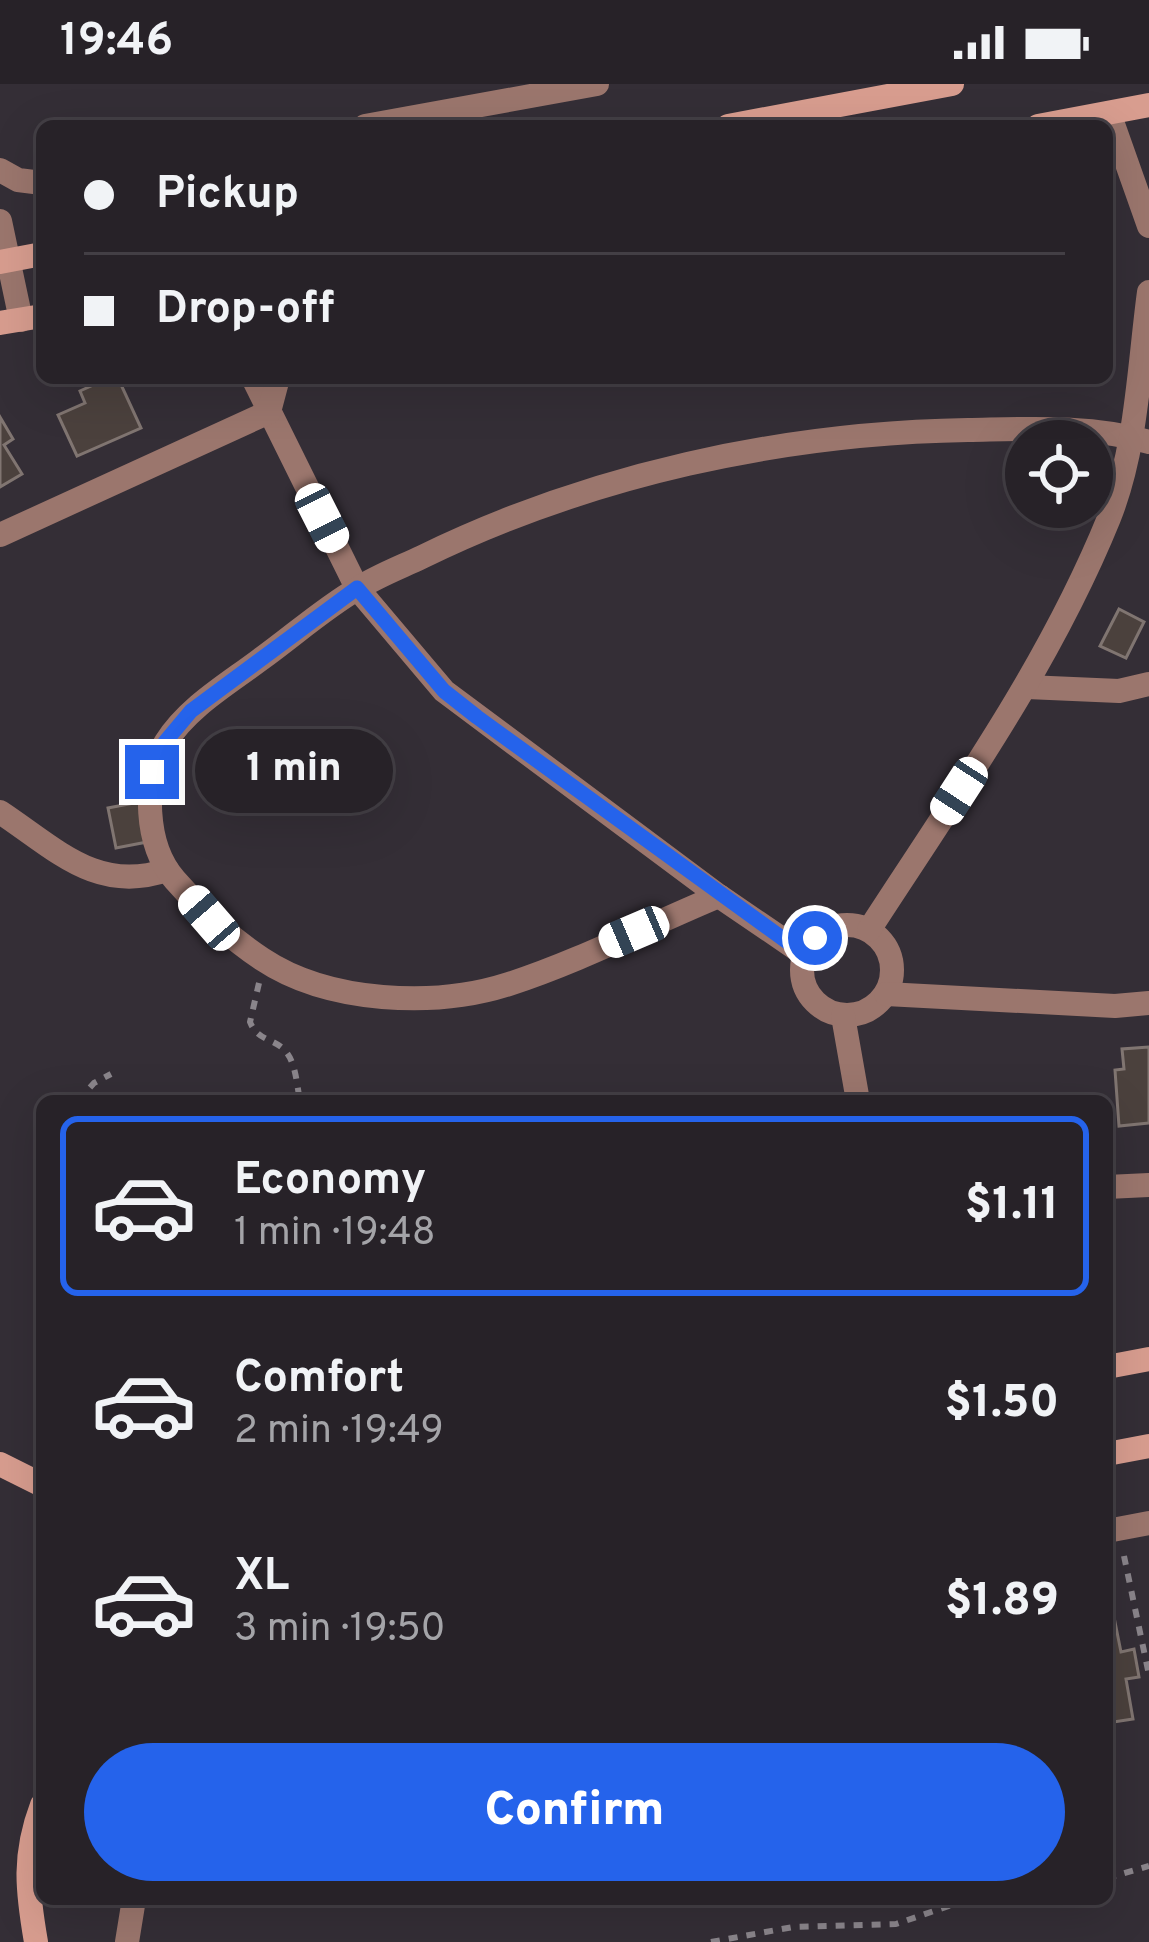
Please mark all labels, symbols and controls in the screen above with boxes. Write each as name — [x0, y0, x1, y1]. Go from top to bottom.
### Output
text: 19:46 — [60, 14, 173, 71]
text: Pickup — [156, 167, 299, 224]
text: Drop-off — [156, 282, 335, 339]
map controls — [1005, 420, 1113, 528]
button: locate — [1005, 420, 1113, 528]
car — [290, 478, 354, 558]
callout: 1 min — [194, 730, 392, 814]
route end — [125, 745, 179, 799]
text: 1 min — [246, 746, 342, 795]
car — [924, 751, 994, 831]
car — [172, 879, 246, 957]
car — [594, 901, 674, 963]
route start — [788, 911, 842, 965]
icon: car — [90, 1152, 198, 1260]
text: Economy — [234, 1153, 426, 1210]
text: $1.11 — [965, 1178, 1059, 1235]
text: 1 min · 19:48 — [234, 1210, 436, 1259]
icon: car — [90, 1350, 198, 1458]
text: Comfort — [234, 1351, 404, 1408]
text: $1.50 — [945, 1376, 1059, 1433]
text: 2 min · 19:49 — [234, 1408, 444, 1457]
icon: car — [90, 1548, 198, 1656]
text: XL — [234, 1549, 289, 1606]
text: $1.89 — [945, 1574, 1059, 1631]
text: 3 min · 19:50 — [234, 1606, 446, 1655]
button: Confirm — [84, 1743, 1065, 1881]

